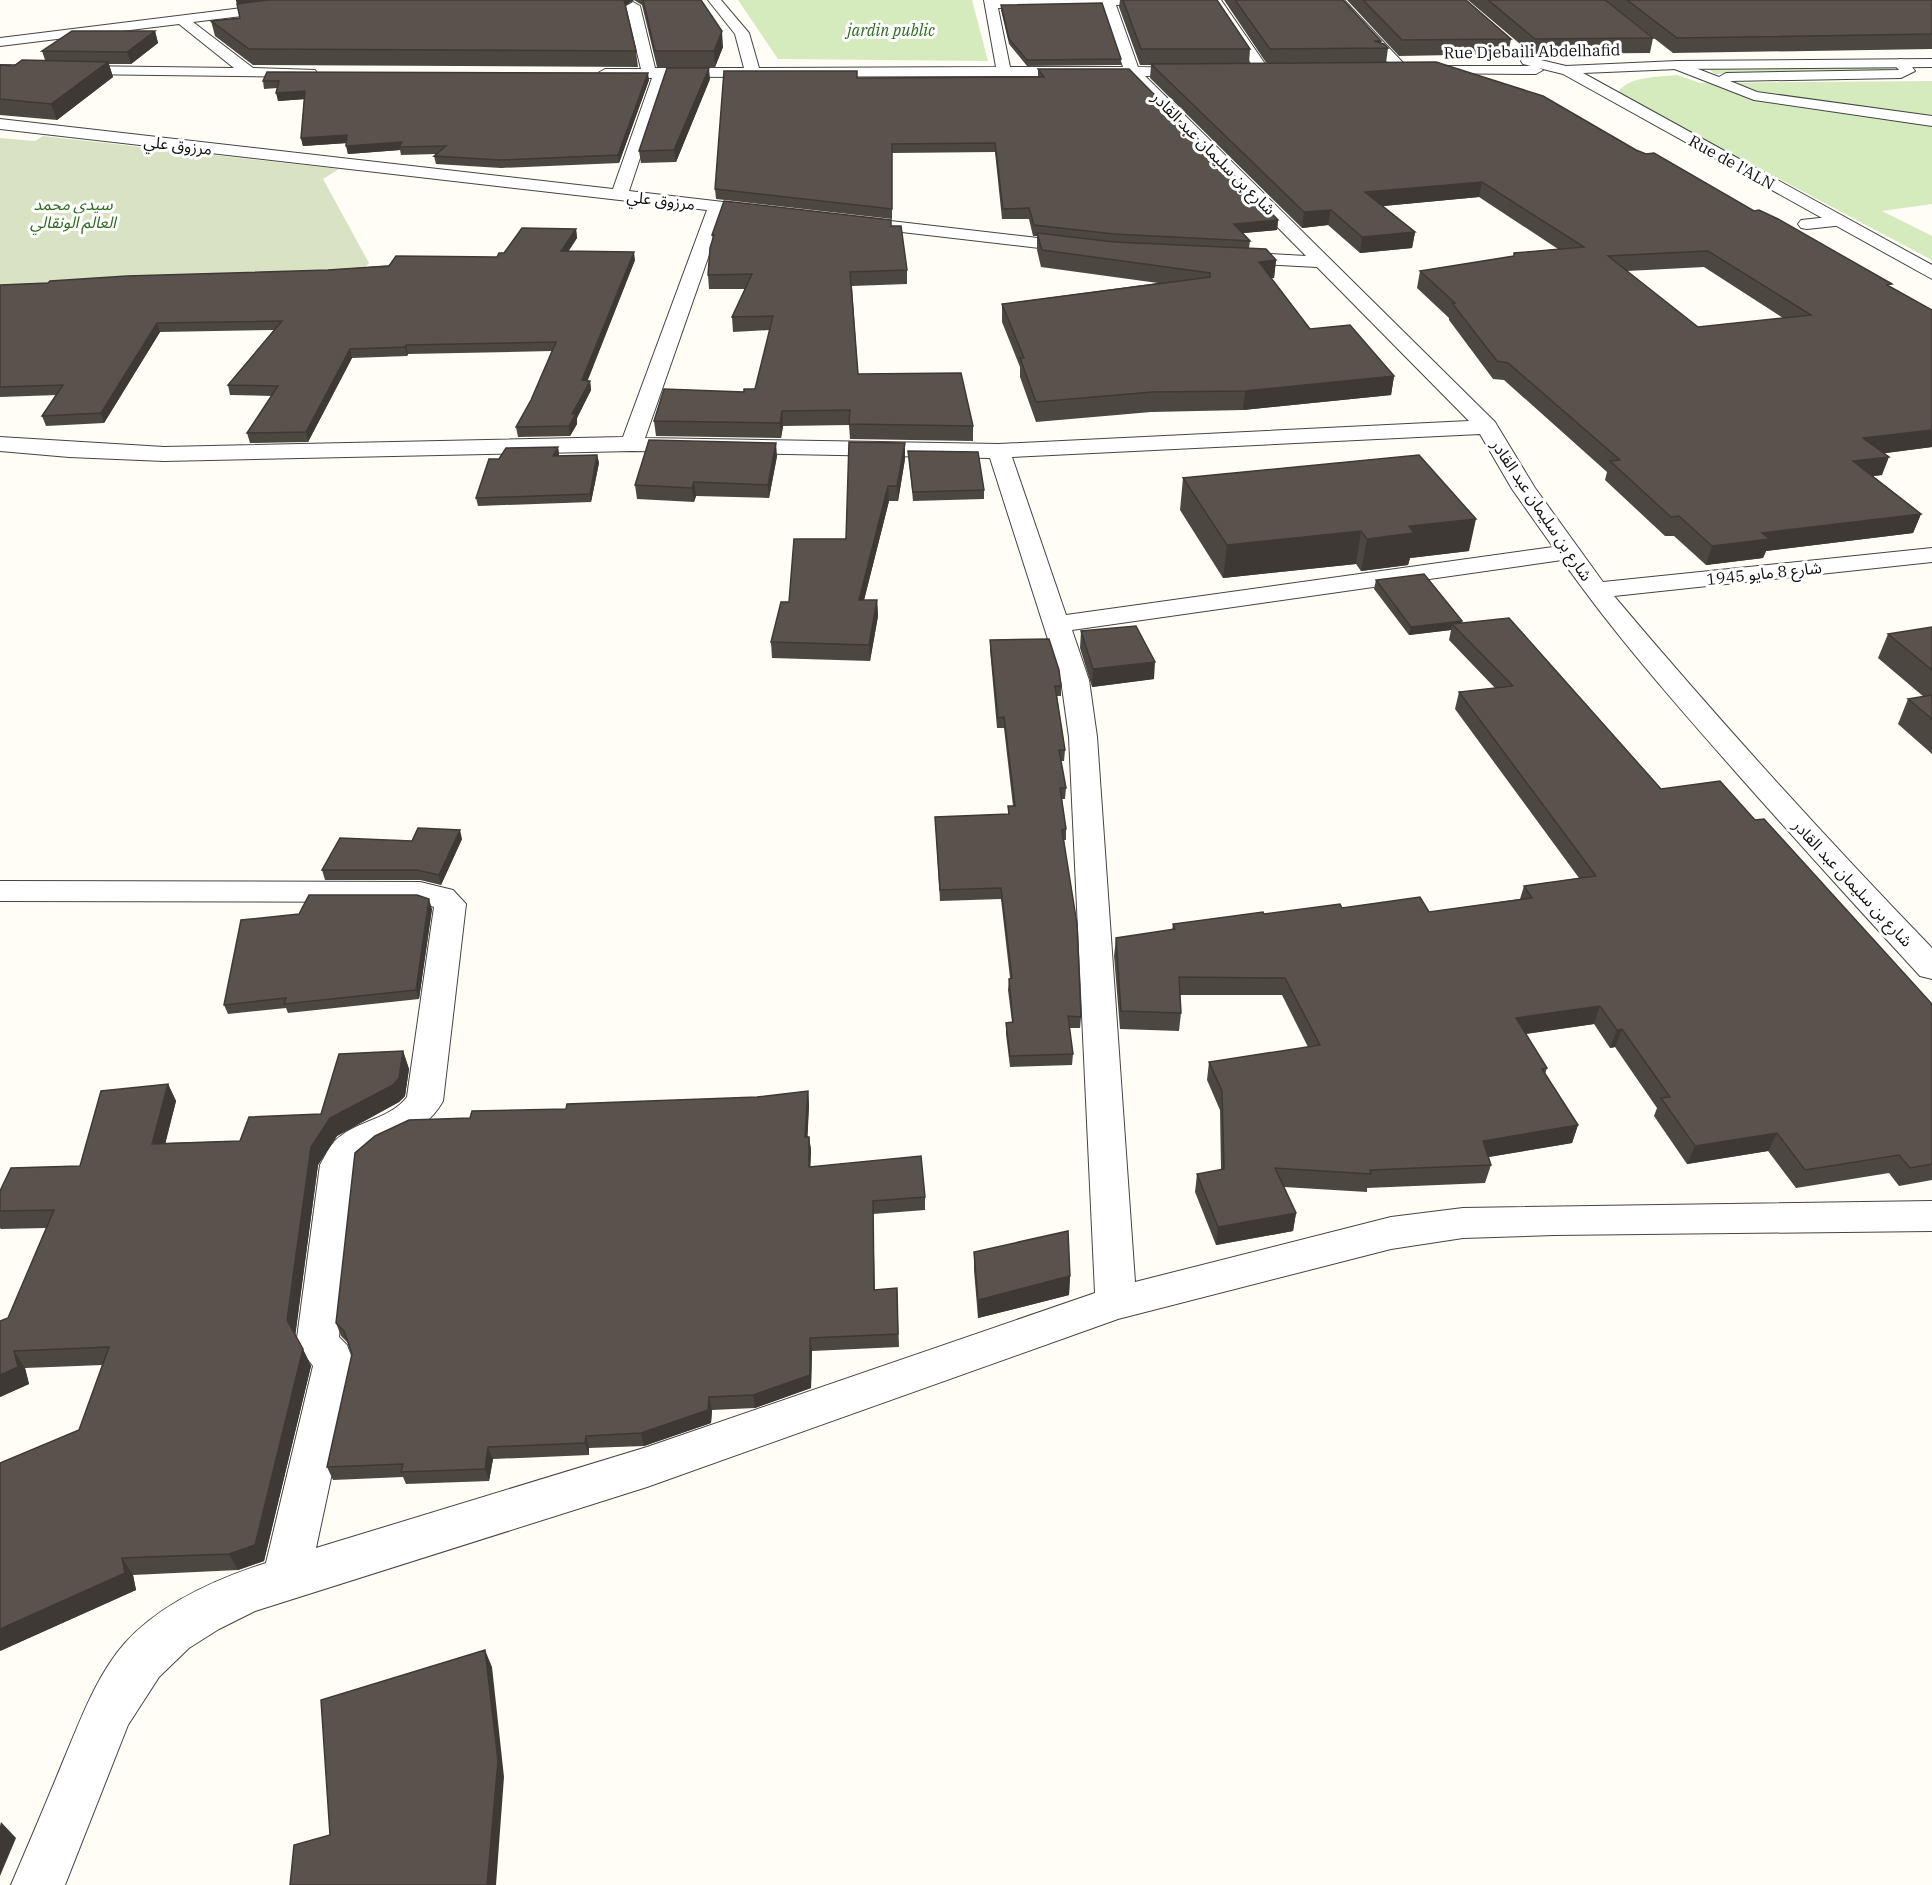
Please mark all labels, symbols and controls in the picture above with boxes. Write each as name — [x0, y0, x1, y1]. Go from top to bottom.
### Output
park label: jardin public — [844, 20, 935, 40]
street label: Rue Djebaili Abdelhafid — [1443, 39, 1621, 63]
street label: شارع بن سليمان عبد القادر — [1145, 86, 1280, 221]
street label: Rue de l'ALN — [1686, 130, 1778, 194]
street label: مرزوق علي — [142, 131, 213, 162]
street label: مرزوق علي — [625, 186, 696, 217]
park label: سيدي محمد العالم الونقالي — [30, 194, 118, 236]
street label: شارع بن سليمان عبد القادر — [1484, 435, 1597, 586]
street label: شارع 8 مايو 1945 — [1705, 557, 1823, 592]
street label: شارع بن سليمان عبد القادر — [1786, 815, 1917, 953]

